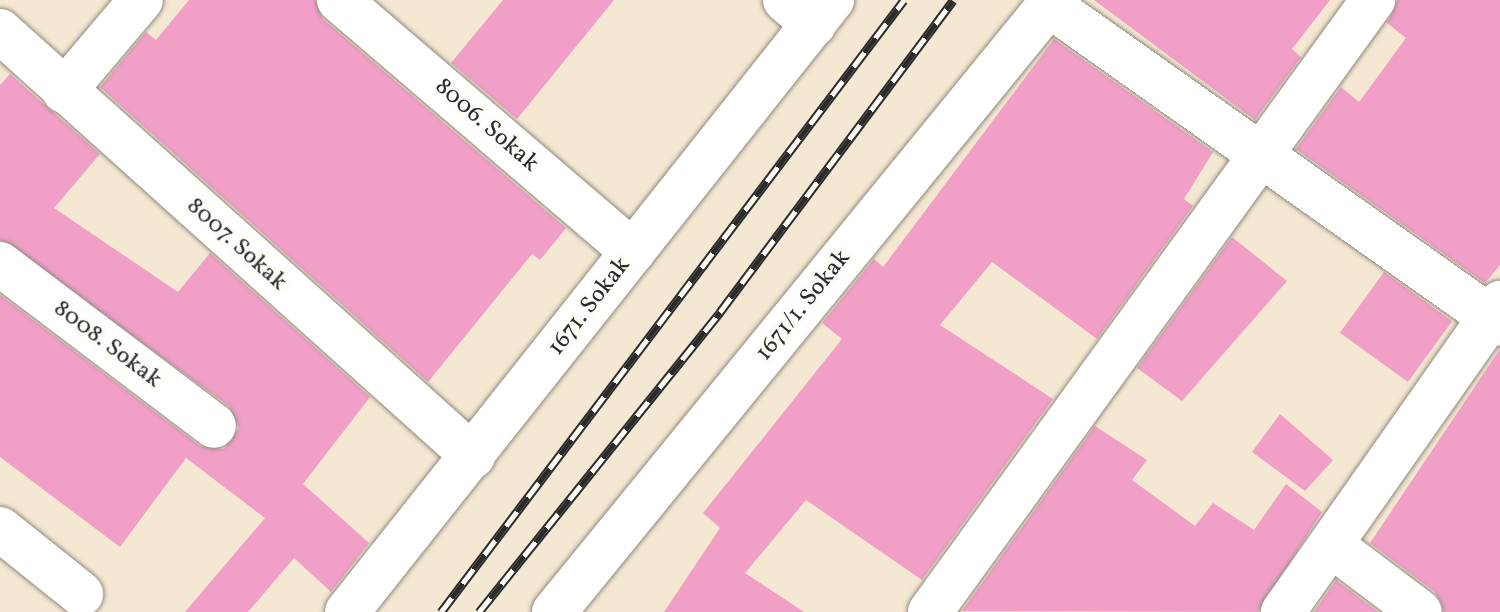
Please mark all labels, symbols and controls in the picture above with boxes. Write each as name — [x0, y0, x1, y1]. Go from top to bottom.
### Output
street label: 8006. Sokak — [428, 73, 544, 179]
street label: 8007. Sokak — [180, 192, 292, 298]
street label: 1671/1. Sokak — [751, 245, 857, 367]
street label: 1671. Sokak — [543, 252, 637, 362]
street label: 8008. Sokak — [47, 295, 167, 395]

